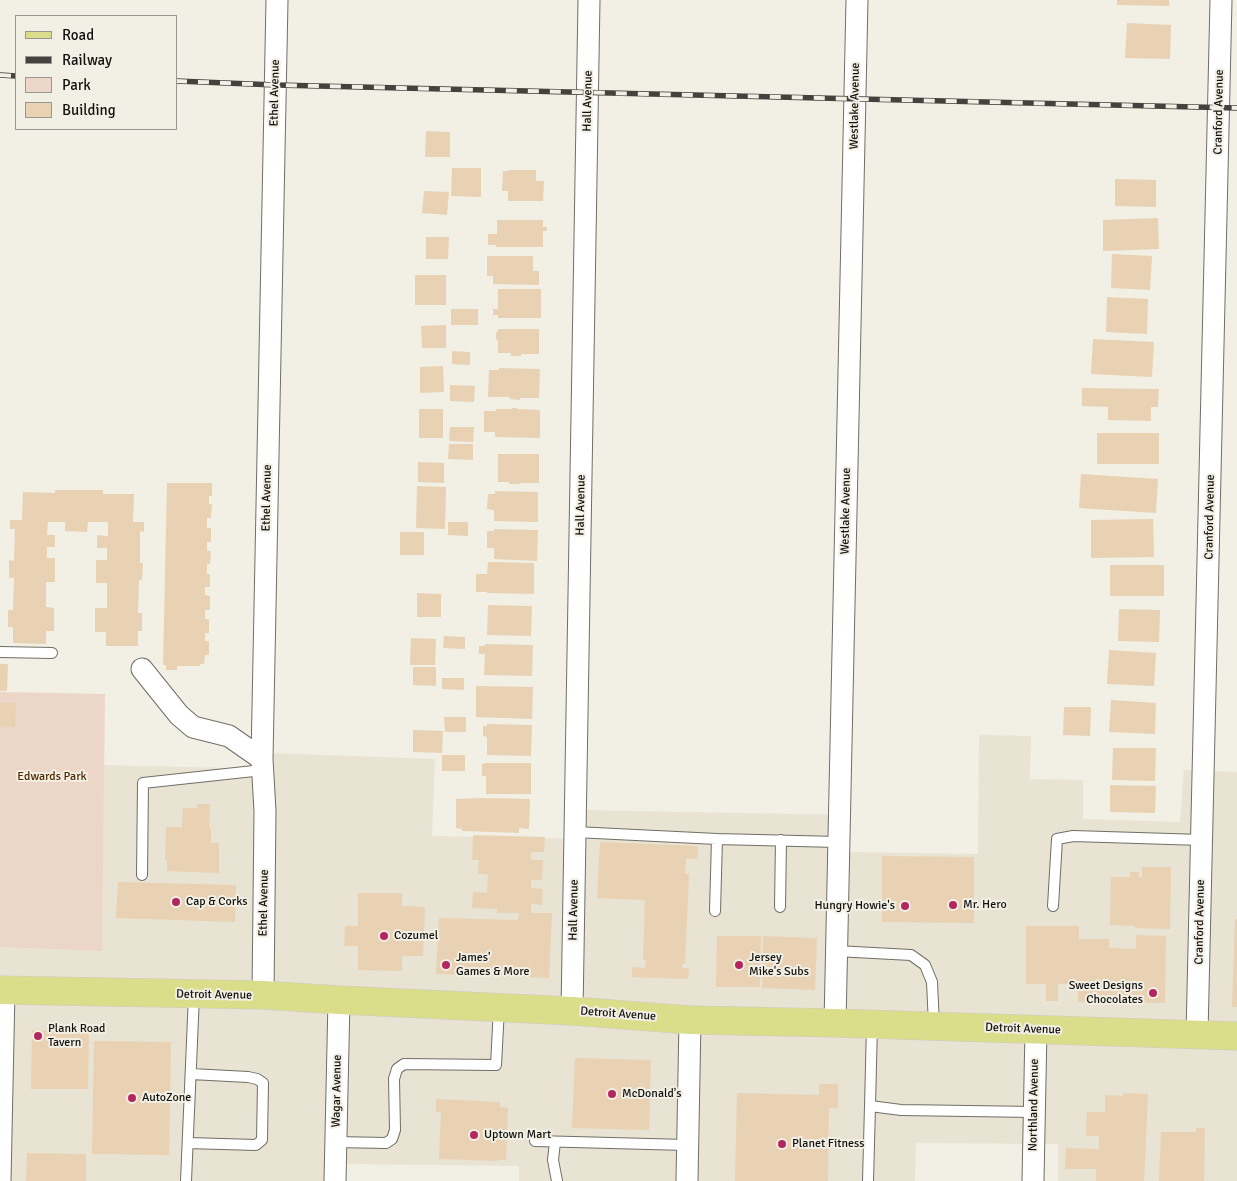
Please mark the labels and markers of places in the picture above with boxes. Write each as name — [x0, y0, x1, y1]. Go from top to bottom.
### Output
place label: Cap & Corks — [186, 895, 247, 909]
marker: Cap & Corks — [170, 896, 182, 908]
place label: Mr. Hero — [963, 898, 1007, 912]
place label: Hungry Howie's — [814, 899, 895, 913]
marker: Mr. Hero — [947, 899, 959, 911]
marker: Hungry Howie's — [899, 900, 911, 912]
place label: Cozumel — [394, 929, 438, 943]
marker: Cozumel — [378, 930, 390, 942]
place label: James' Games & More — [456, 951, 529, 979]
place label: Jersey Mike's Subs — [749, 951, 809, 979]
marker: James' Games & More — [440, 959, 452, 971]
marker: Jersey Mike's Subs — [733, 959, 745, 971]
place label: Sweet Designs Chocolates — [1069, 979, 1143, 1007]
marker: Sweet Designs Chocolates — [1147, 987, 1159, 999]
place label: Plank Road Tavern — [48, 1022, 105, 1050]
marker: Plank Road Tavern — [32, 1030, 44, 1042]
place label: McDonald's — [622, 1087, 682, 1101]
marker: McDonald's — [606, 1088, 618, 1100]
place label: AutoZone — [142, 1091, 191, 1105]
marker: AutoZone — [126, 1092, 138, 1104]
place label: Uptown Mart — [484, 1128, 551, 1142]
marker: Uptown Mart — [468, 1129, 480, 1141]
place label: Planet Fitness — [792, 1137, 865, 1151]
marker: Planet Fitness — [776, 1138, 788, 1150]

